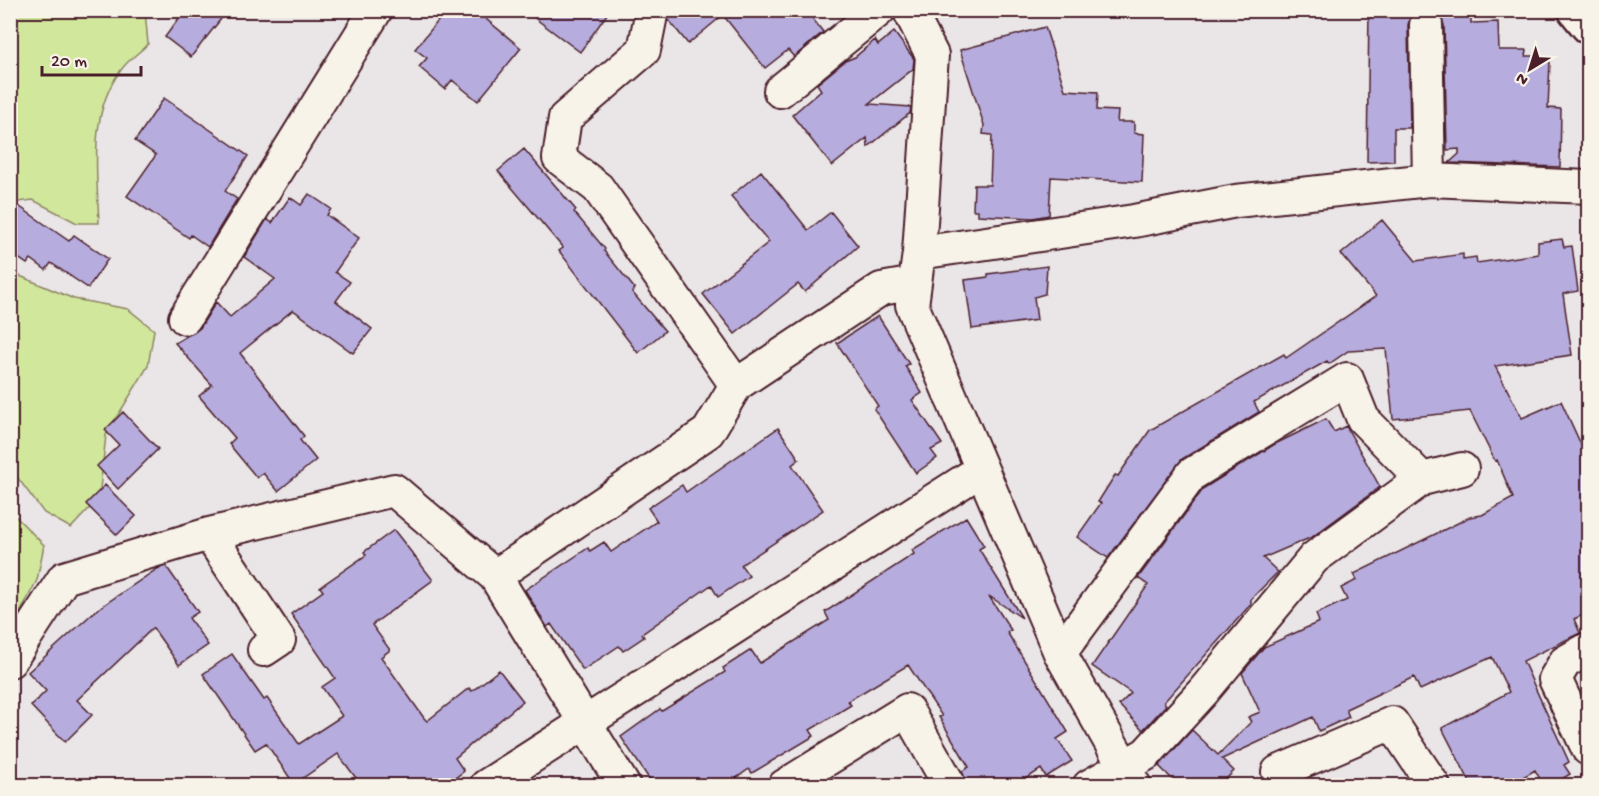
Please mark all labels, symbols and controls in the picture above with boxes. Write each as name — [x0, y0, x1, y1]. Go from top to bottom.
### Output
scale bar — [42, 39, 141, 77]
north arrow — [1500, 39, 1560, 99]
text: 20 m — [51, 52, 87, 73]
text: N — [1513, 67, 1533, 89]

